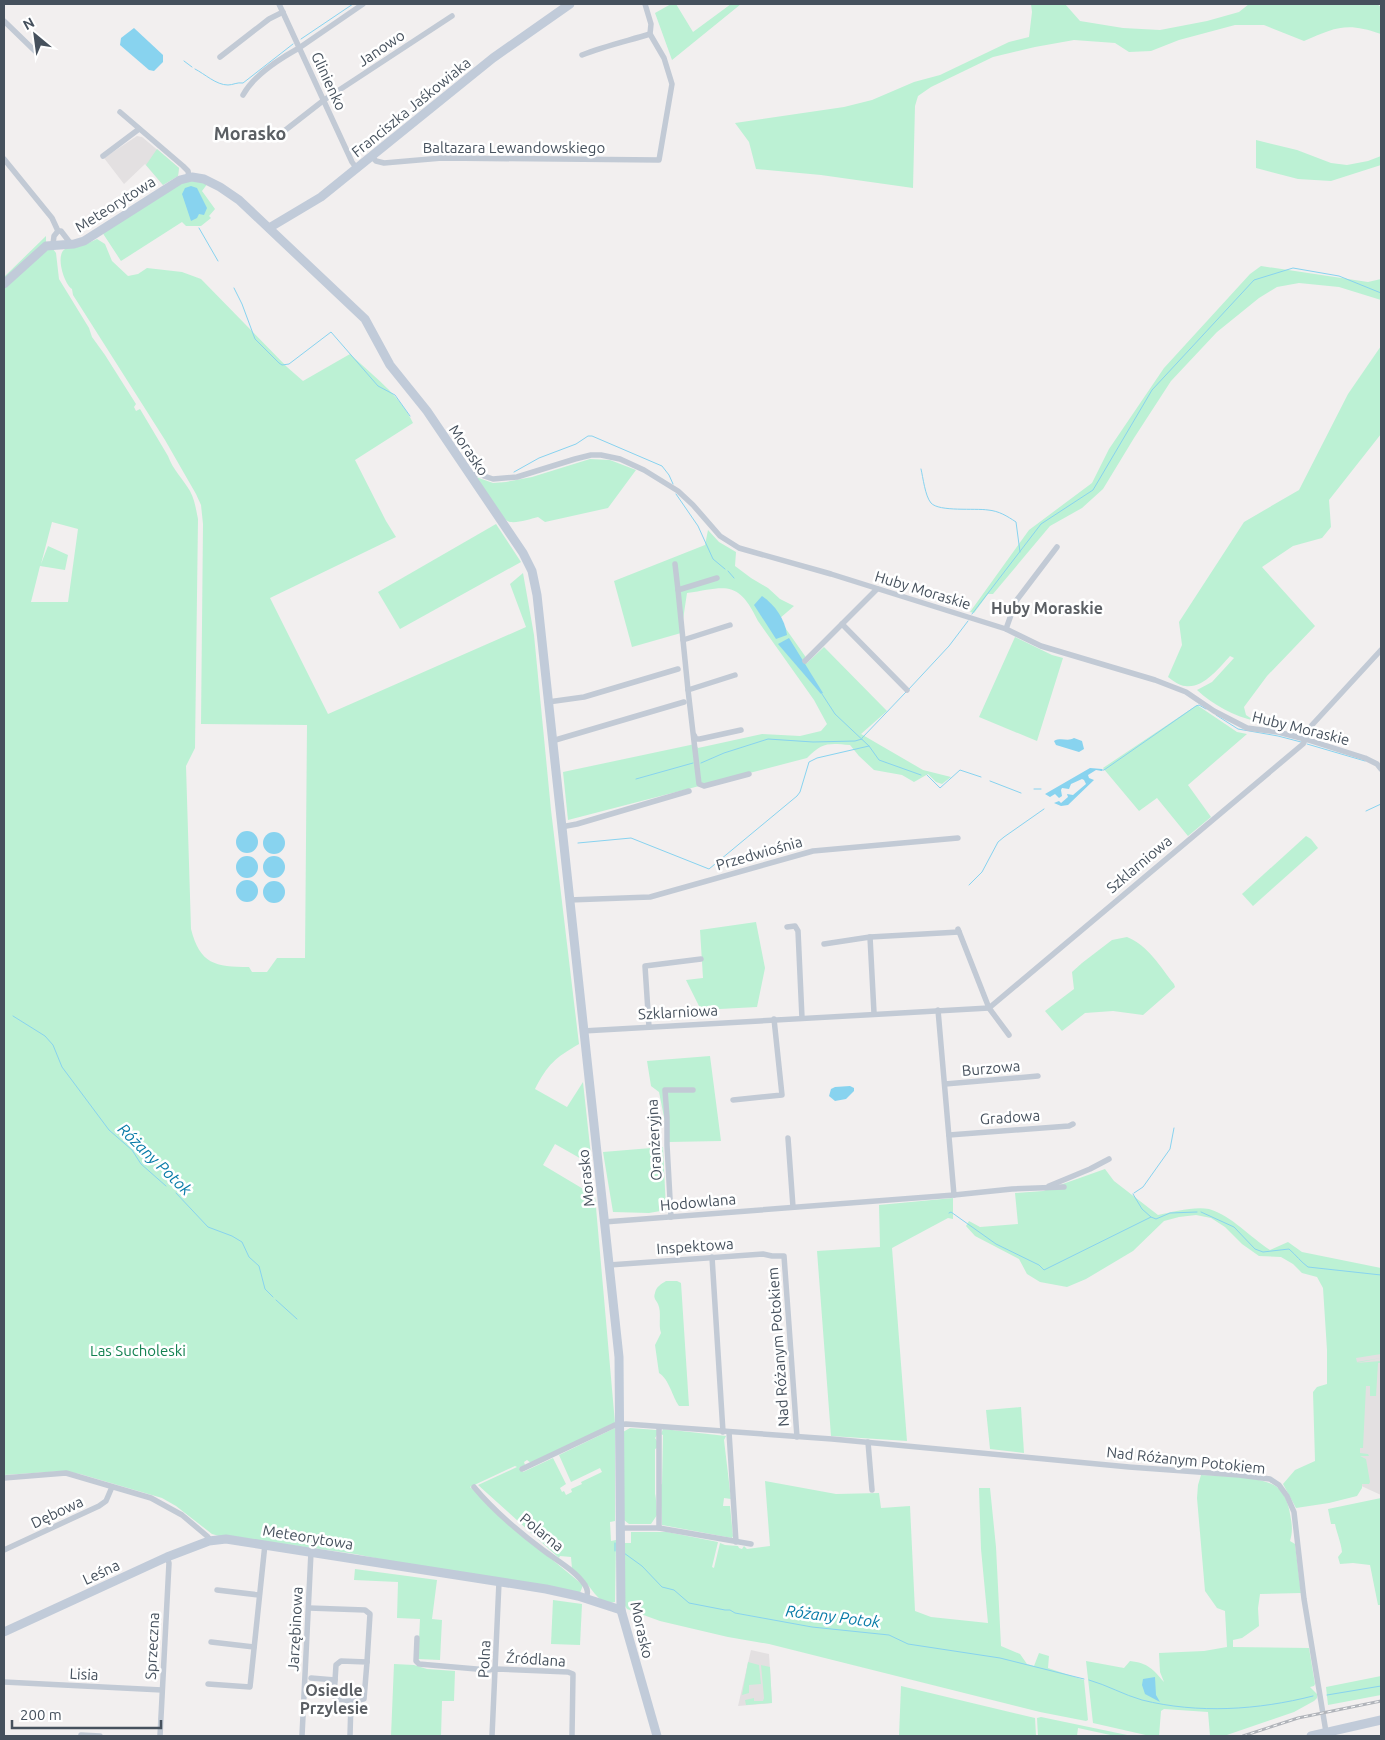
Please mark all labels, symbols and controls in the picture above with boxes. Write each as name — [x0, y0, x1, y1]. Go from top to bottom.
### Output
north arrow — [10, 10, 60, 60]
text: N — [20, 14, 37, 33]
street label: Janowo — [354, 26, 408, 70]
street label: Glinienko — [308, 49, 350, 113]
street label: Franciszka Jaśkowiaka — [348, 54, 474, 160]
district label: Morasko — [214, 123, 286, 143]
street label: Baltazara Lewandowskiego — [423, 139, 605, 156]
street label: Meteorytowa — [72, 173, 158, 235]
street label: Morasko — [446, 421, 492, 479]
street label: Huby Moraskie — [873, 567, 973, 613]
district label: Huby Moraskie — [991, 599, 1103, 617]
street label: Huby Moraskie — [1251, 708, 1351, 748]
street label: Szklarniowa — [1103, 832, 1175, 896]
street label: Przedwiośnia — [714, 833, 804, 873]
street label: Szklarniowa — [638, 1001, 718, 1023]
street label: Burzowa — [961, 1057, 1021, 1079]
street label: Oranżeryjna — [643, 1099, 665, 1181]
street label: Gradowa — [979, 1106, 1041, 1128]
water label: Różany Potok — [115, 1119, 196, 1199]
street label: Morasko — [575, 1148, 597, 1208]
street label: Hodowlana — [659, 1190, 737, 1214]
street label: Inspektowa — [656, 1235, 734, 1257]
street label: Nad Różanym Potokiem — [764, 1267, 792, 1427]
park label: Las Sucholeski — [90, 1342, 186, 1359]
street label: Nad Różanym Potokiem — [1106, 1443, 1266, 1477]
street label: Dębowa — [28, 1493, 86, 1531]
street label: Polarna — [517, 1509, 567, 1555]
street label: Meteorytowa — [262, 1521, 354, 1553]
street label: Leśna — [80, 1556, 122, 1588]
street label: Jarzębinowa — [284, 1586, 306, 1672]
street label: Morasko — [627, 1600, 657, 1660]
water label: Różany Potok — [785, 1601, 882, 1631]
street label: Sprzeczna — [142, 1612, 162, 1680]
street label: Polna — [475, 1640, 493, 1678]
street label: Źródlana — [506, 1648, 566, 1670]
street label: Lisia — [69, 1665, 99, 1683]
district label: Osiedle Przylesie — [300, 1681, 368, 1717]
scale bar — [12, 1698, 161, 1730]
text: 200 m — [20, 1706, 62, 1723]

